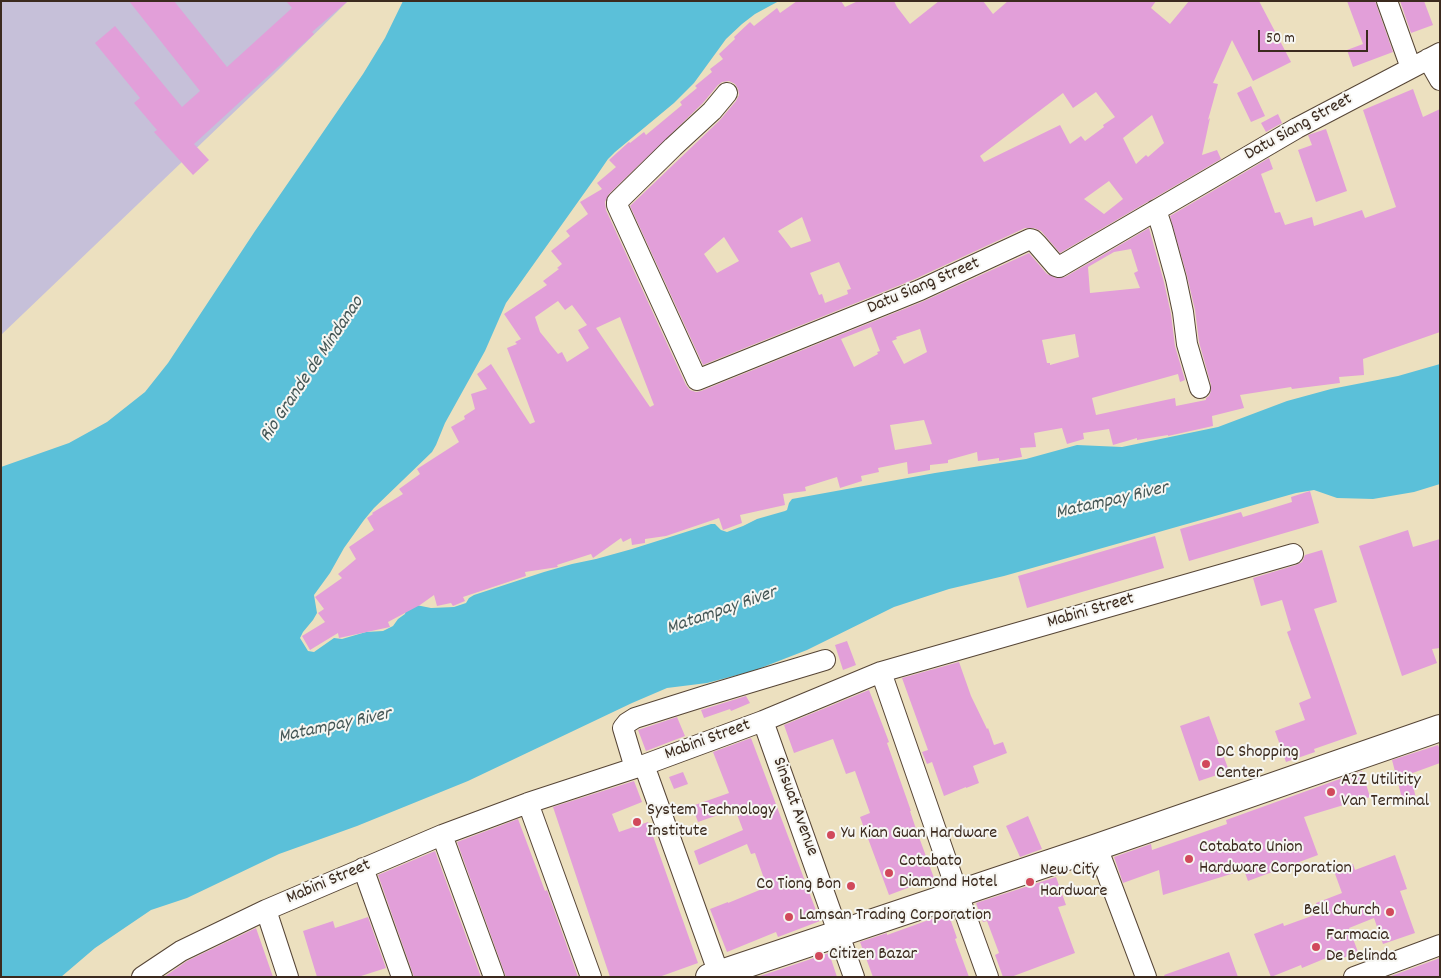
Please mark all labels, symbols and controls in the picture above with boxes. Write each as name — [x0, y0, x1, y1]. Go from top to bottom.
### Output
scale bar — [1261, 20, 1371, 52]
text: 50 m — [1266, 28, 1295, 50]
street label: Datu Siang Street — [1241, 89, 1357, 167]
street label: Datu Siang Street — [865, 254, 983, 320]
water label: Rio Grande de Mindanao — [256, 293, 370, 447]
water label: Matampay River — [1054, 478, 1170, 526]
water label: Matampay River — [664, 583, 780, 641]
street label: Mabini Street — [1045, 589, 1137, 635]
water label: Matampay River — [276, 704, 394, 750]
street label: Mabini Street — [662, 716, 754, 766]
place label: DC Shopping Center — [1216, 743, 1299, 786]
street label: Sinsuat Avenue — [766, 755, 822, 859]
marker: DC Shopping Center — [1200, 758, 1212, 770]
place label: A2Z Utilitity Van Terminal — [1341, 771, 1429, 814]
marker: A2Z Utilitity Van Terminal — [1325, 786, 1337, 798]
place label: System Technology Institute — [647, 801, 775, 844]
marker: System Technology Institute — [631, 816, 643, 828]
place label: Yu Kian Guan Hardware — [841, 824, 997, 846]
marker: Yu Kian Guan Hardware — [825, 829, 837, 841]
place label: Cotabato Union Hardware Corporation — [1199, 838, 1352, 881]
place label: Cotabato Diamond Hotel — [899, 852, 997, 894]
marker: Cotabato Union Hardware Corporation — [1183, 853, 1195, 865]
street label: Mabini Street — [284, 856, 374, 910]
place label: New City Hardware — [1040, 861, 1107, 904]
marker: Cotabato Diamond Hotel — [883, 867, 895, 879]
place label: Co Tiong Bon — [756, 875, 841, 897]
marker: New City Hardware — [1024, 876, 1036, 888]
marker: Co Tiong Bon — [845, 880, 857, 892]
place label: Bell Church — [1304, 901, 1380, 923]
place label: Lamsan Trading Corporation — [799, 906, 991, 928]
marker: Bell Church — [1384, 906, 1396, 918]
marker: Lamsan Trading Corporation — [783, 911, 795, 923]
place label: Farmacia De Belinda — [1326, 926, 1397, 969]
marker: Farmacia De Belinda — [1310, 941, 1322, 953]
place label: Citizen Bazar — [829, 945, 917, 967]
marker: Citizen Bazar — [813, 950, 825, 962]

